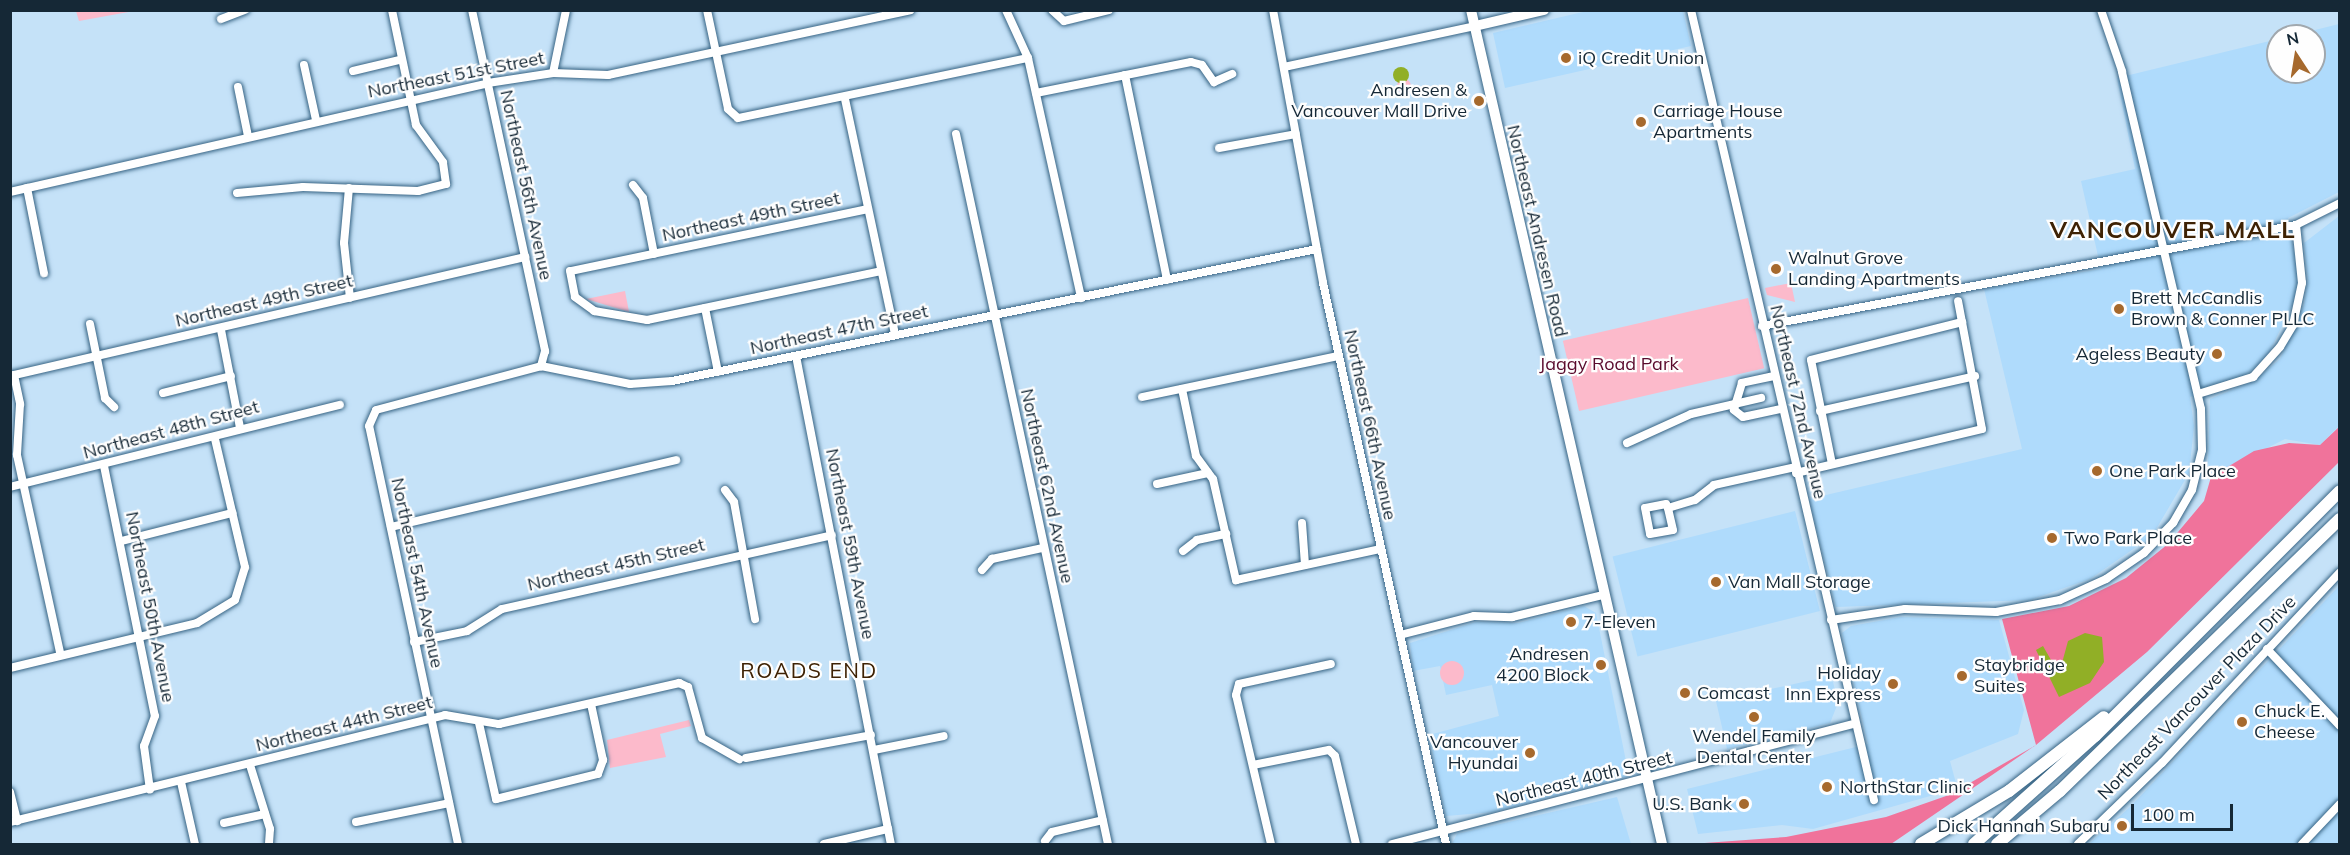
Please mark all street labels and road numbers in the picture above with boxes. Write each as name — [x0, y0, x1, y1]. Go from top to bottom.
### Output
street label: Northeast 51st Street — [366, 47, 546, 103]
street label: Northeast 56th Avenue — [495, 88, 557, 282]
street label: Northeast Andresen Road — [1502, 123, 1572, 339]
street label: Northeast 49th Street — [660, 188, 842, 246]
street label: Northeast 49th Street — [173, 270, 355, 332]
street label: Northeast 47th Street — [748, 301, 930, 359]
street label: Northeast 72nd Avenue — [1765, 303, 1831, 501]
street label: Northeast 66th Avenue — [1339, 328, 1401, 522]
street label: Northeast 62nd Avenue — [1016, 387, 1078, 585]
street label: Northeast 48th Street — [81, 396, 261, 464]
street label: Northeast 59th Avenue — [821, 447, 879, 641]
street label: Northeast 54th Avenue — [386, 476, 448, 670]
street label: Northeast 50th Avenue — [121, 510, 179, 704]
street label: Northeast 45th Street — [525, 534, 707, 596]
street label: Northeast Vancouver Plaza Drive — [2093, 591, 2301, 805]
street label: Northeast 44th Street — [254, 692, 434, 756]
street label: Northeast 40th Street — [1494, 747, 1674, 811]

